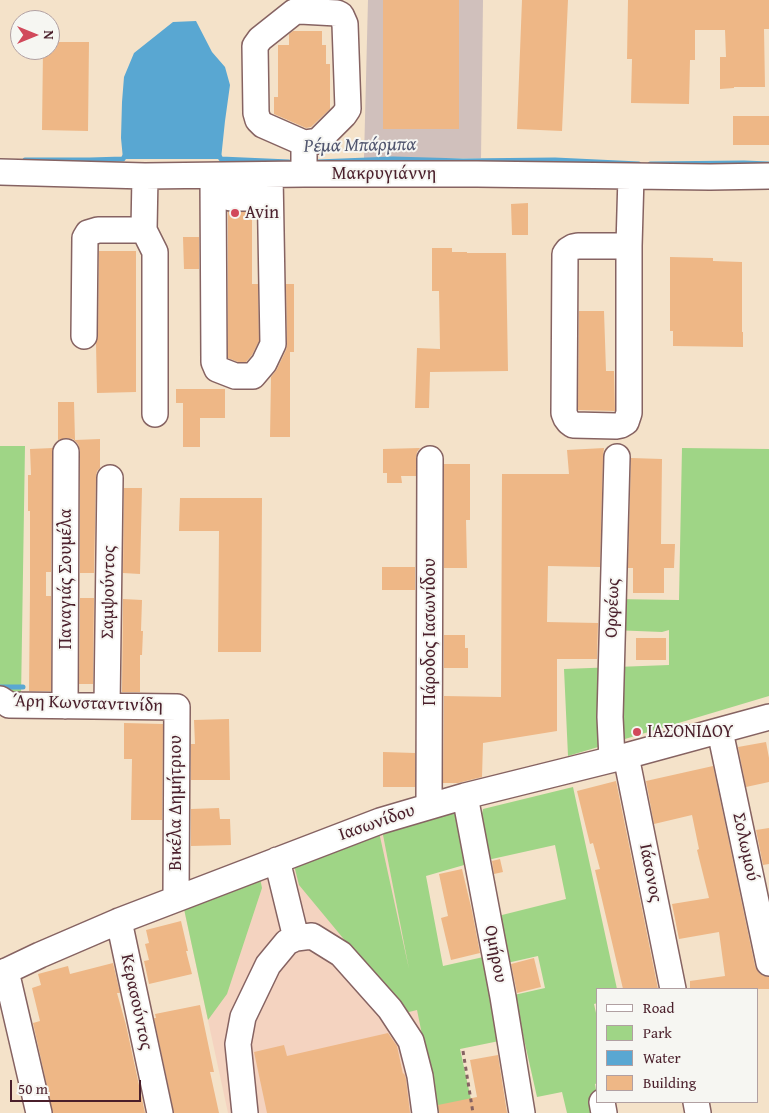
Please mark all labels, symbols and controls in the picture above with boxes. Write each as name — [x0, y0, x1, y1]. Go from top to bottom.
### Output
north arrow — [10, 10, 60, 60]
text: N — [39, 30, 59, 40]
water label: Ρέμα Μπάρμπα — [304, 134, 416, 158]
street label: Μακρυγιάννη — [332, 163, 436, 185]
place label: Avin — [245, 202, 279, 224]
marker: Avin — [229, 207, 241, 219]
street label: Παναγιάς Σουμέλα — [55, 508, 77, 650]
street label: Σαμψούντος — [97, 545, 121, 639]
street label: Πάροδος Ιασωνίδου — [419, 558, 441, 706]
street label: Ορφέως — [601, 578, 625, 638]
street label: Άρη Κωνσταντινίδη — [13, 691, 163, 717]
place label: ΙΑΣΟΝΙΔΟΥ — [647, 721, 733, 743]
marker: ΙΑΣΟΝΙΔΟΥ — [631, 726, 643, 738]
street label: Βικέλα Δημήτριου — [165, 735, 187, 871]
street label: Ιασωνίδου — [336, 800, 418, 846]
street label: Σολωμού — [727, 811, 763, 883]
street label: Ιάσονος — [634, 842, 666, 904]
street label: Ομήρου — [479, 923, 511, 985]
street label: Κερασούντος — [115, 952, 157, 1052]
legend — [596, 988, 759, 1103]
text: Road — [643, 997, 674, 1018]
text: Park — [643, 1022, 672, 1043]
text: Water — [643, 1047, 681, 1068]
scale bar — [12, 1070, 144, 1102]
text: Building — [643, 1072, 696, 1093]
text: 50 m — [18, 1078, 48, 1099]

